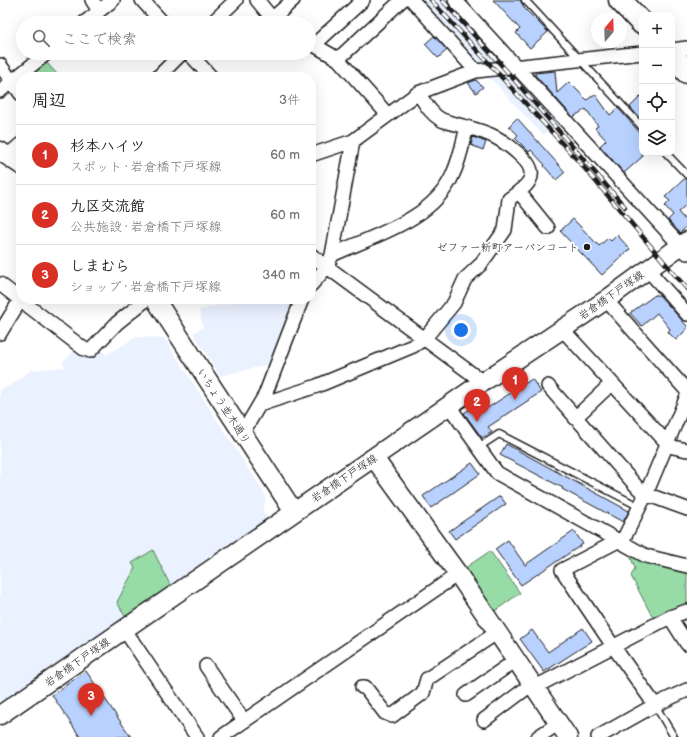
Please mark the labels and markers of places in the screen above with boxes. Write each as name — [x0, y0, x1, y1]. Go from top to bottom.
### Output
place label: ゼファー新町アーバンコート — [436, 241, 579, 254]
marker: ゼファー新町アーバンコート — [582, 242, 592, 252]
pin: 1 — [502, 367, 528, 400]
pin: 2 — [464, 389, 490, 422]
pin: 3 — [78, 683, 104, 716]

